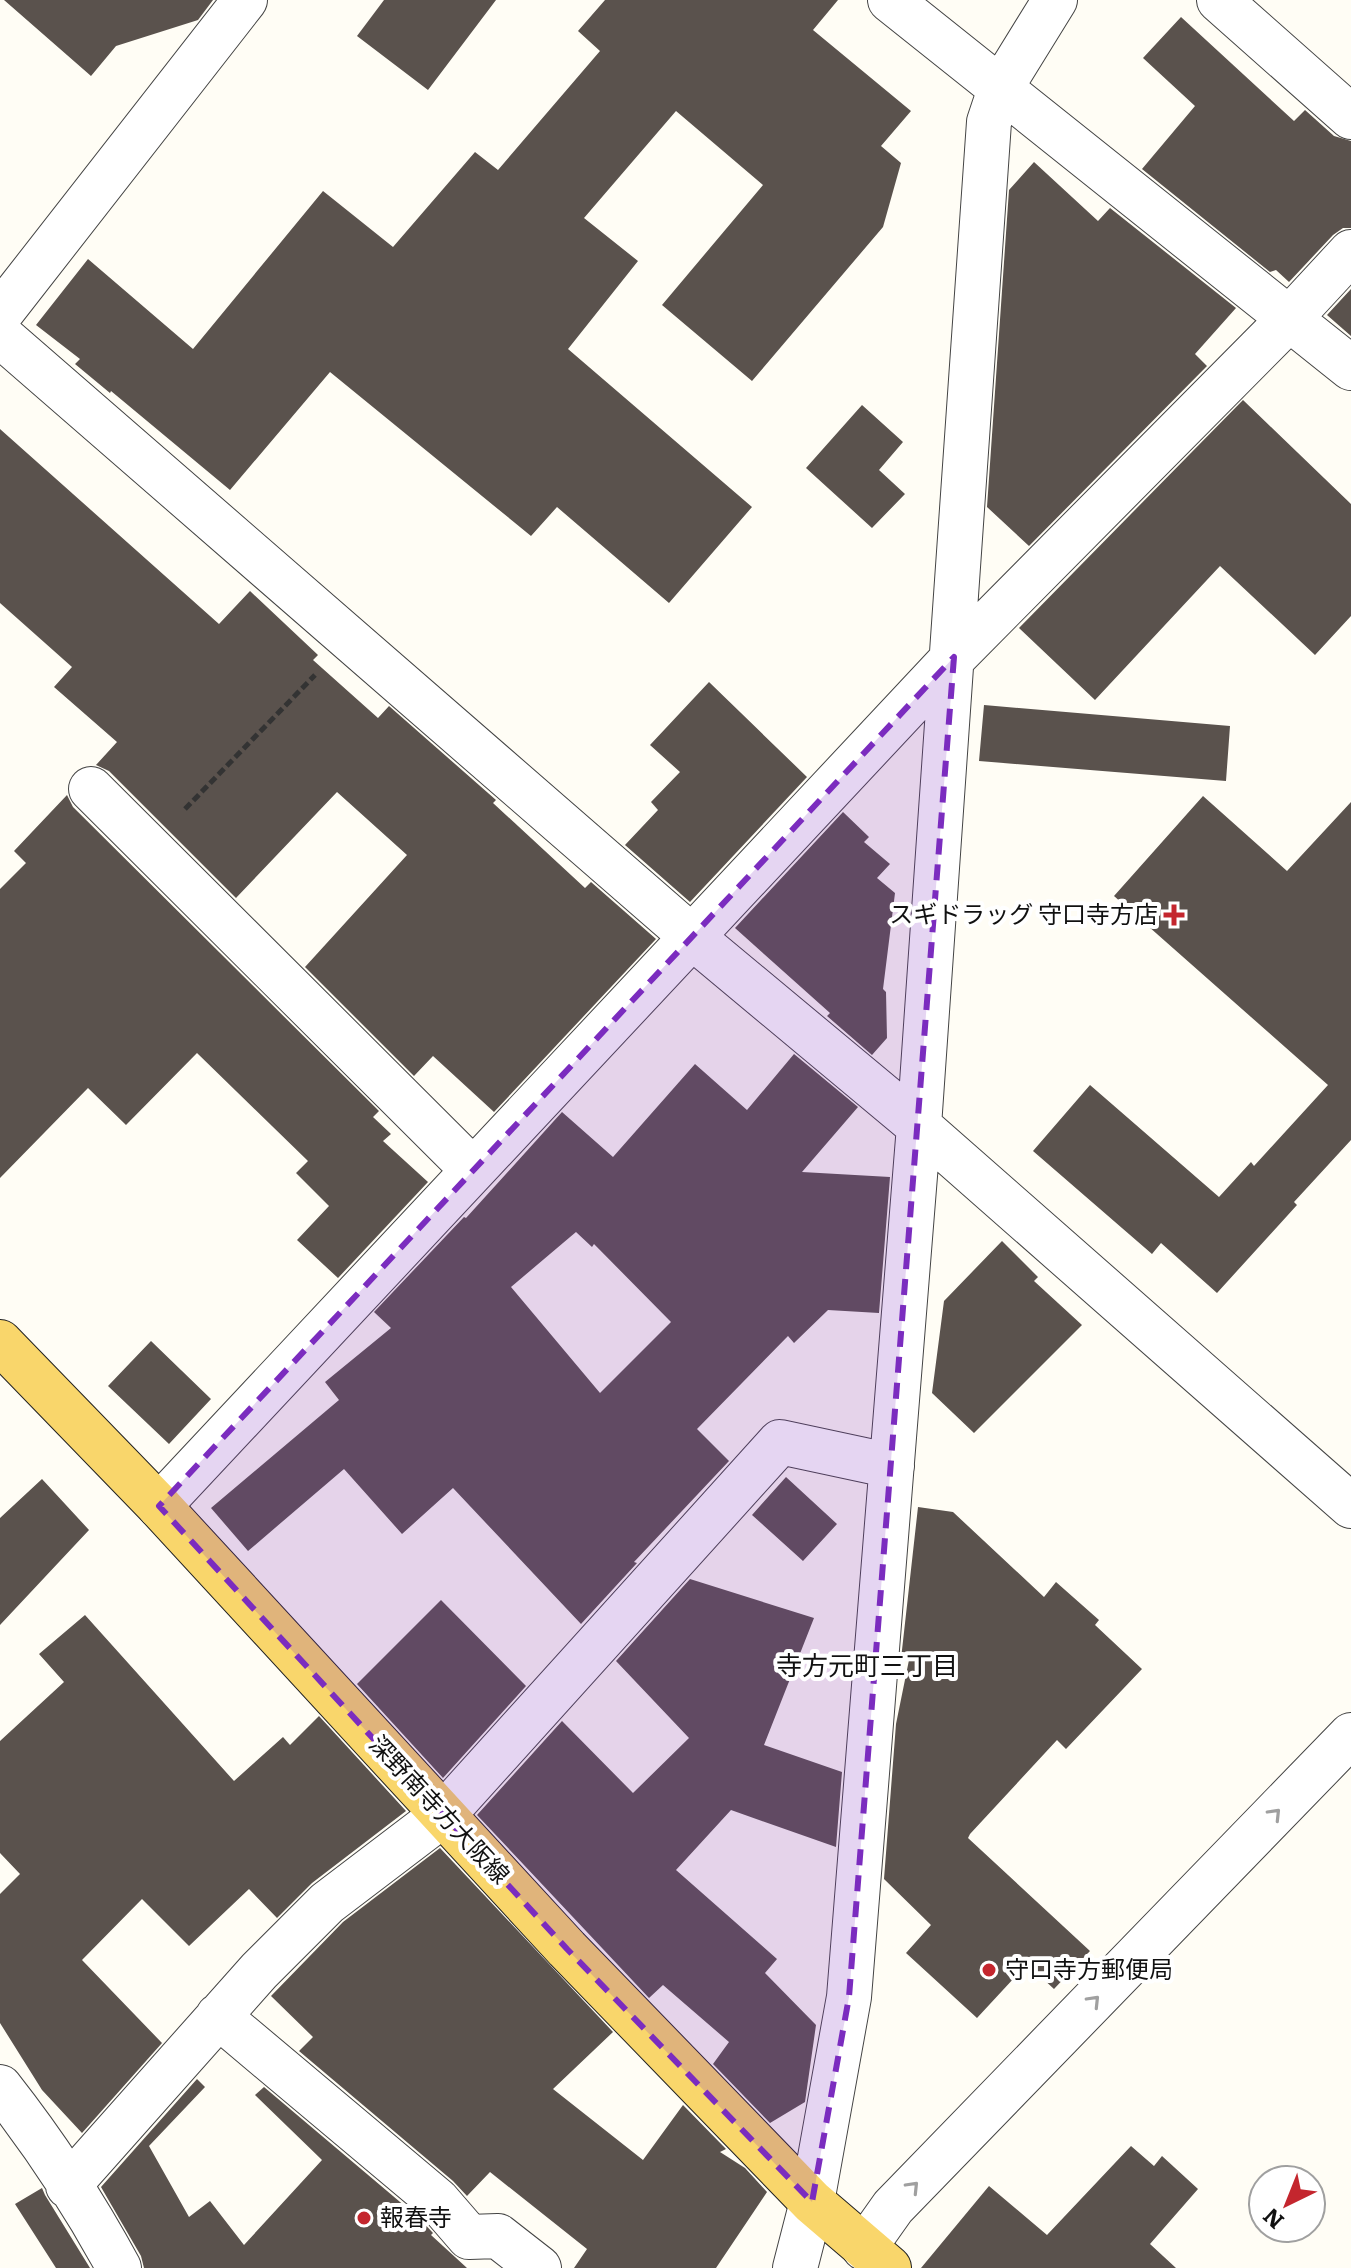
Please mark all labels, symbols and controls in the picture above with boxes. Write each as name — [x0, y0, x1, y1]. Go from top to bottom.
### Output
place label: スギドラッグ 守口寺方店 — [889, 895, 1158, 930]
marker: スギドラッグ 守口寺方店 — [1165, 906, 1183, 924]
district label: 寺方元町三丁目 — [776, 1644, 958, 1683]
street label: 深野南寺方大阪線 — [363, 1726, 519, 1890]
one-way arrow — [1265, 1809, 1280, 1823]
place label: 守口寺方郵便局 — [1005, 1950, 1173, 1985]
marker: 守口寺方郵便局 — [980, 1961, 998, 1979]
one-way arrow — [1084, 1996, 1099, 2010]
north arrow — [1247, 2164, 1327, 2244]
one-way arrow — [903, 2182, 918, 2196]
place label: 報春寺 — [380, 2198, 452, 2233]
text: N — [1254, 2201, 1290, 2238]
marker: 報春寺 — [355, 2209, 373, 2227]

